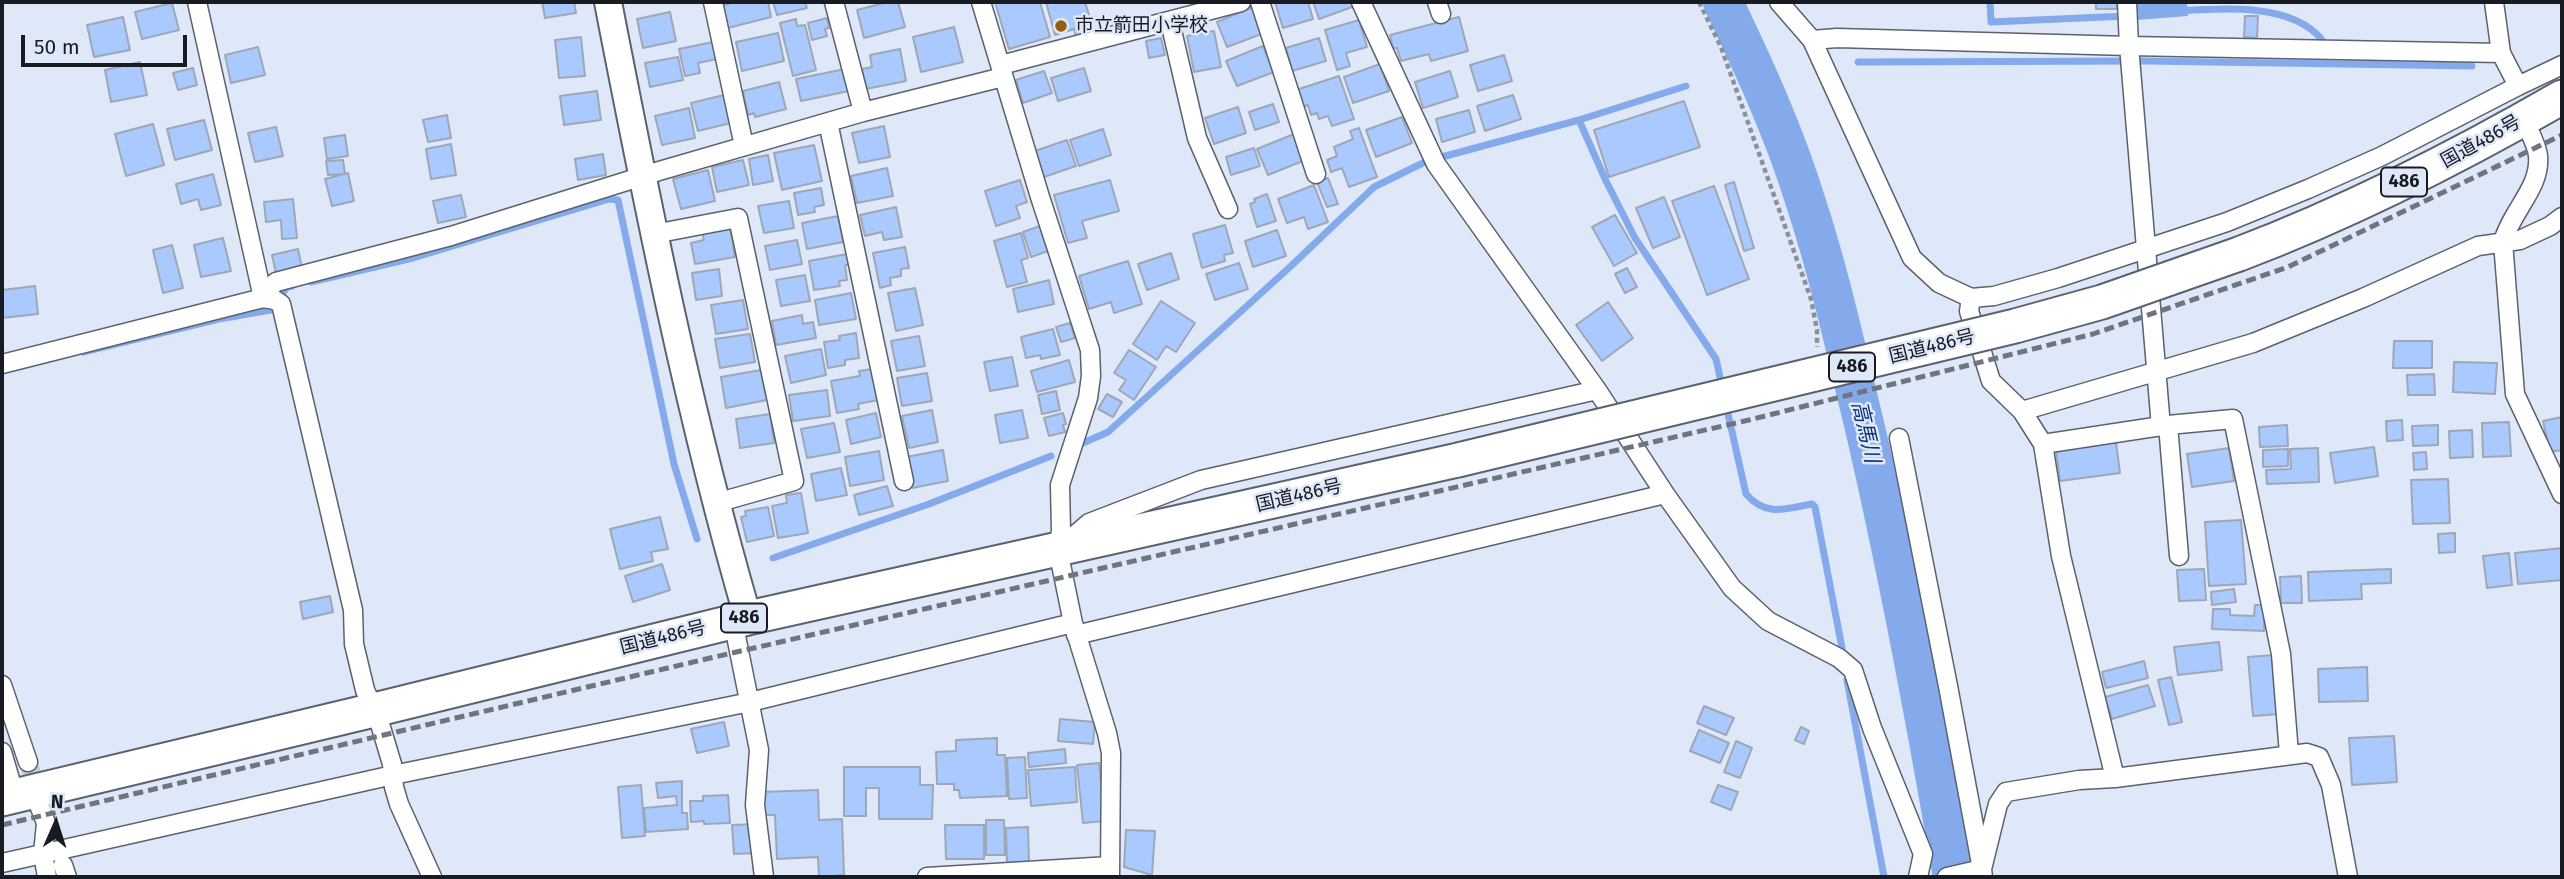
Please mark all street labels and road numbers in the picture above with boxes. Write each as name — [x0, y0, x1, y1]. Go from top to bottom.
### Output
street label: 国道486号 — [2437, 111, 2525, 173]
road number: 486 — [2381, 168, 2427, 196]
street label: 国道486号 — [1887, 325, 1977, 369]
road number: 486 — [1829, 352, 1875, 382]
street label: 国道486号 — [1254, 475, 1344, 517]
road number: 486 — [721, 604, 767, 632]
street label: 国道486号 — [618, 616, 708, 660]

